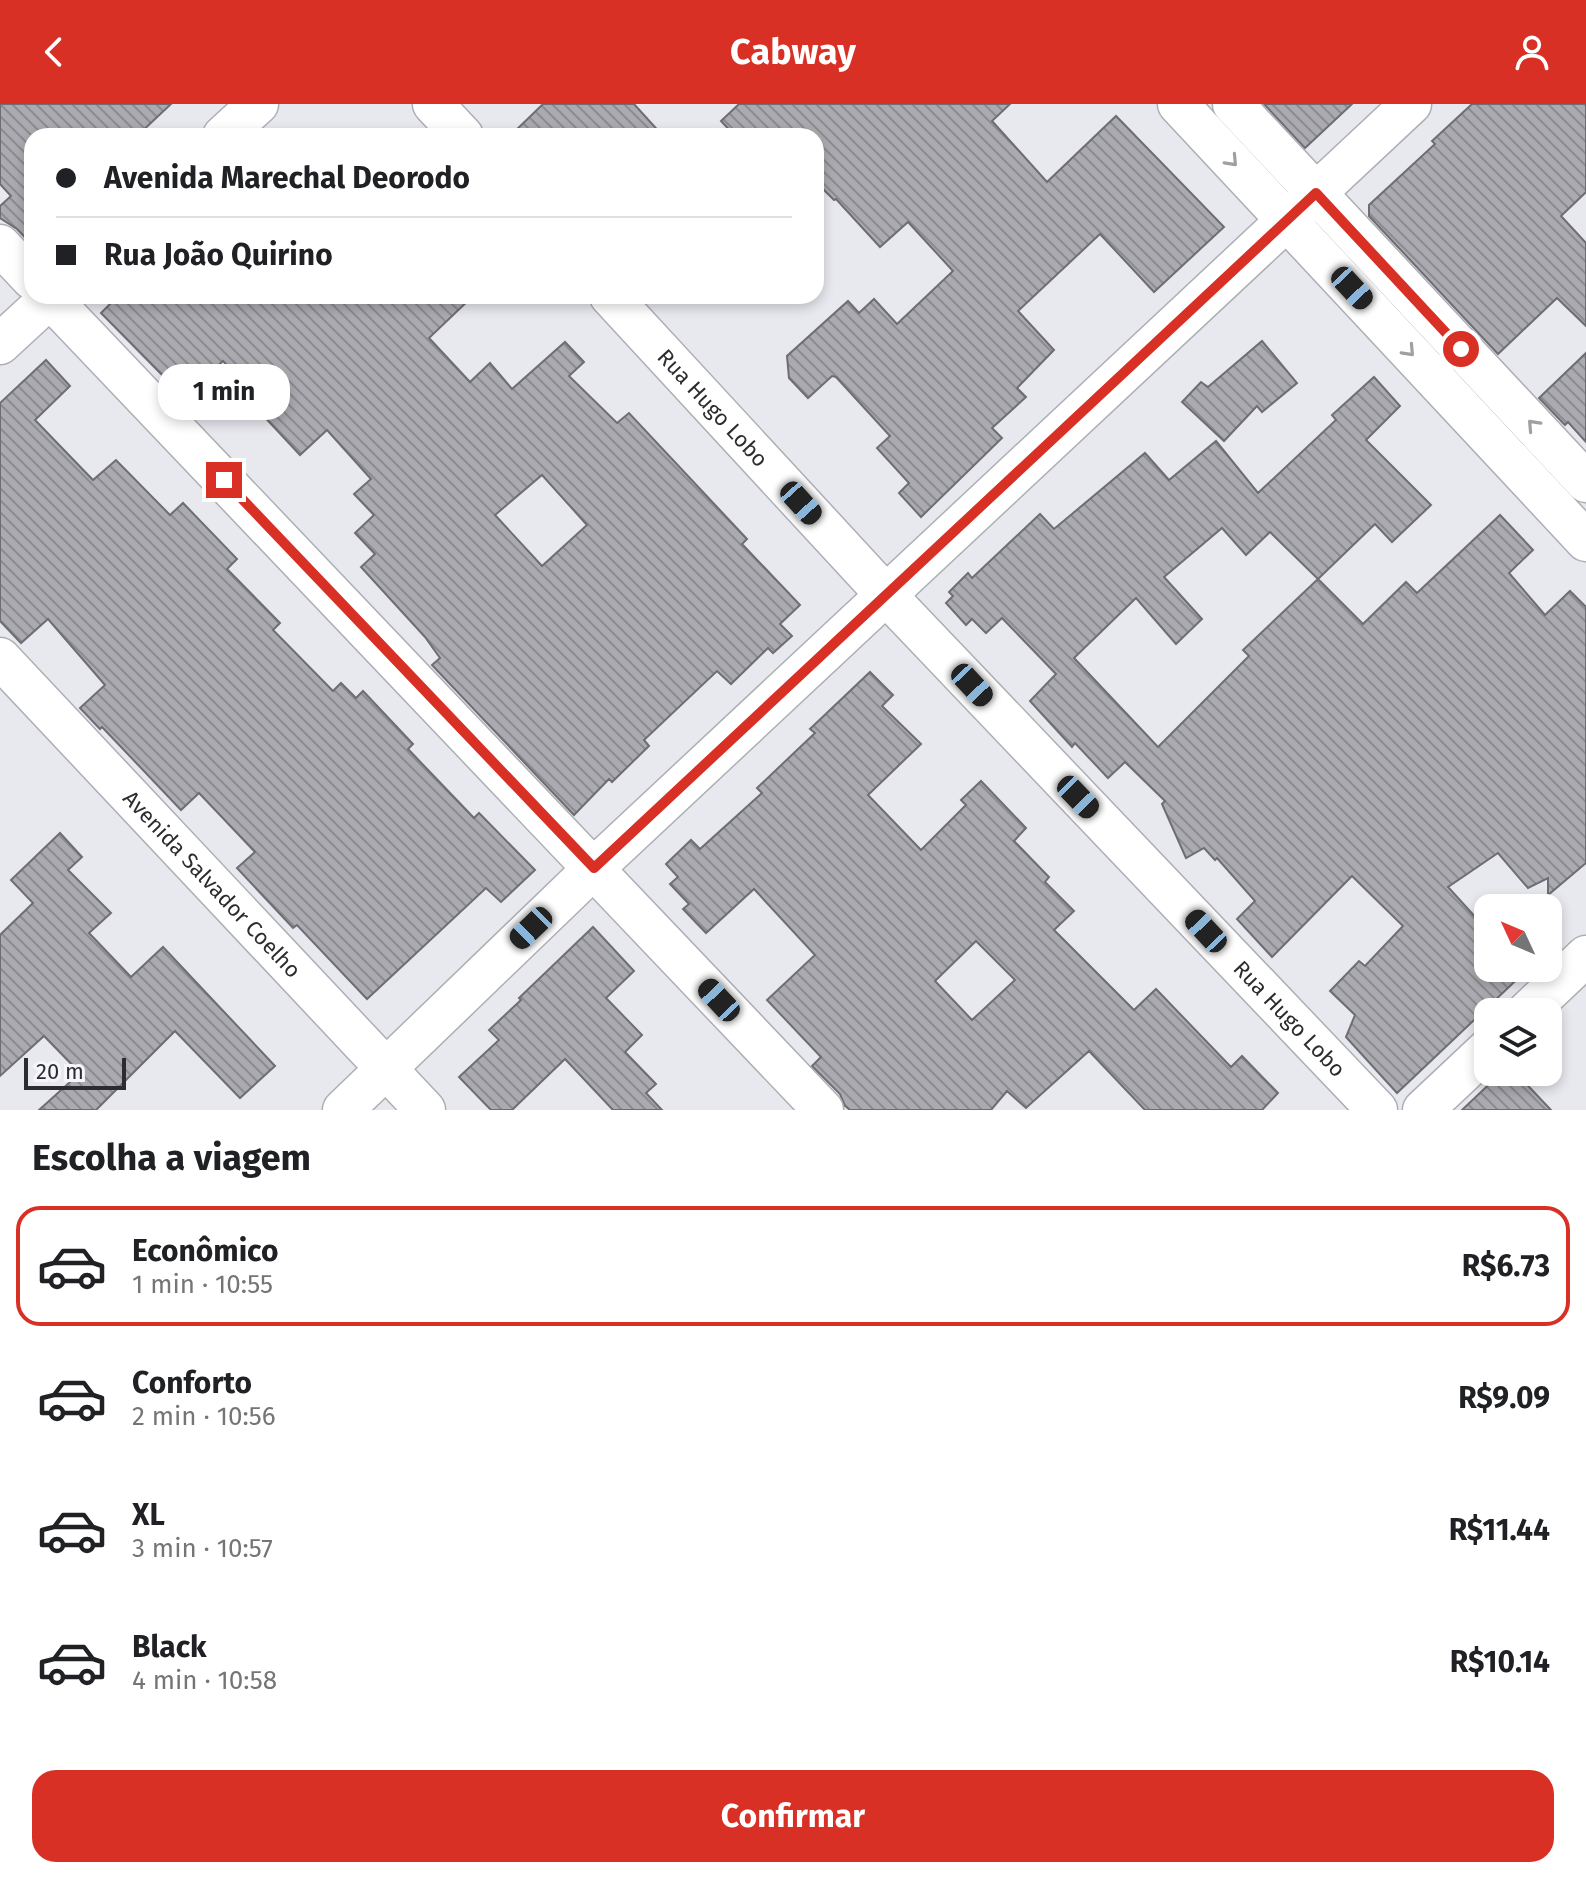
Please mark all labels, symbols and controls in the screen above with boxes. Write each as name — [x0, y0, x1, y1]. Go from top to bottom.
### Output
icon: back — [32, 30, 76, 74]
text: Cabway — [730, 30, 856, 74]
icon: person — [1510, 30, 1554, 74]
one-way arrow — [1223, 151, 1237, 166]
text: Avenida Marechal Deorodo — [104, 160, 470, 196]
text: Rua João Quirino — [104, 237, 333, 273]
car — [1327, 262, 1377, 314]
route start — [1443, 331, 1479, 367]
one-way arrow — [1400, 341, 1414, 356]
street label: Rua Hugo Lobo — [652, 343, 774, 473]
callout: 1 min — [158, 364, 290, 420]
text: 1 min — [193, 376, 255, 407]
one-way arrow — [1528, 420, 1542, 435]
route end — [206, 462, 242, 498]
car — [776, 477, 826, 529]
car — [947, 659, 997, 711]
car — [1053, 771, 1103, 823]
street label: Avenida Salvador Coelho — [117, 785, 306, 983]
north arrow — [1474, 894, 1562, 982]
map controls — [1474, 894, 1562, 1086]
car — [505, 903, 557, 953]
car — [1181, 905, 1231, 957]
street label: Rua Hugo Lobo — [1228, 955, 1351, 1083]
car — [694, 974, 744, 1026]
button: layers — [1474, 998, 1562, 1086]
scale bar — [24, 1054, 126, 1090]
text: 20 m — [36, 1058, 84, 1085]
text: Escolha a viagem — [32, 1136, 311, 1180]
icon: car — [36, 1230, 108, 1302]
text: Econômico — [132, 1233, 278, 1269]
text: R$6.73 — [1462, 1248, 1550, 1284]
text: 1 min · 10:55 — [132, 1269, 273, 1300]
icon: car — [36, 1362, 108, 1434]
text: Conforto — [132, 1365, 252, 1401]
text: R$9.09 — [1458, 1380, 1550, 1416]
text: 2 min · 10:56 — [132, 1401, 276, 1432]
icon: car — [36, 1494, 108, 1566]
text: XL — [132, 1497, 165, 1533]
text: R$11.44 — [1449, 1512, 1550, 1548]
text: 3 min · 10:57 — [132, 1533, 273, 1564]
icon: car — [36, 1626, 108, 1698]
text: Black — [132, 1629, 207, 1665]
text: R$10.14 — [1450, 1644, 1550, 1680]
text: 4 min · 10:58 — [132, 1665, 277, 1696]
button: Confirmar — [32, 1770, 1554, 1862]

